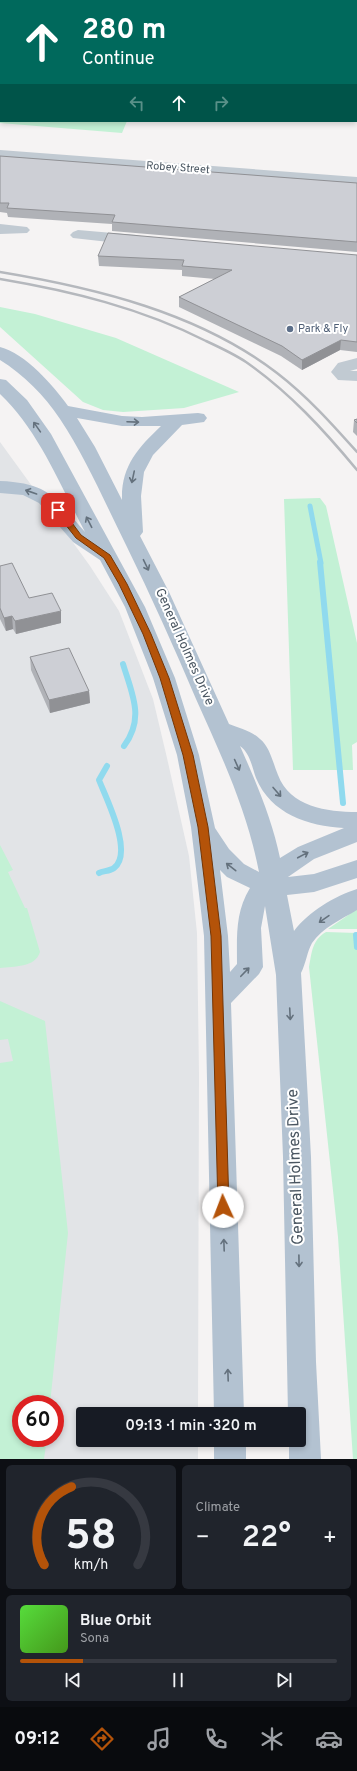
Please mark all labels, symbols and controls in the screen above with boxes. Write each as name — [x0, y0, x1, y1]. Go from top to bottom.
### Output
text: 280 m — [82, 13, 166, 49]
icon: ahead — [16, 16, 68, 68]
text: Continue — [82, 48, 154, 71]
icon: left — [126, 92, 148, 114]
icon: ahead — [168, 92, 190, 114]
icon: right — [210, 92, 232, 114]
street label: Robey Street — [146, 159, 210, 177]
place label: Park & Fly — [298, 322, 348, 336]
marker: Park & Fly — [285, 324, 295, 334]
one-way arrow — [126, 418, 139, 425]
one-way arrow — [33, 421, 41, 432]
one-way arrow — [128, 470, 136, 483]
one-way arrow — [25, 487, 37, 495]
pin — [41, 493, 75, 527]
icon: arrive — [47, 499, 69, 521]
one-way arrow — [85, 516, 93, 528]
one-way arrow — [143, 559, 150, 571]
street label: General Holmes Drive — [151, 586, 217, 708]
one-way arrow — [234, 758, 241, 770]
one-way arrow — [272, 787, 282, 797]
one-way arrow — [297, 851, 309, 859]
one-way arrow — [226, 863, 237, 871]
one-way arrow — [319, 915, 330, 923]
one-way arrow — [240, 967, 250, 977]
one-way arrow — [287, 1007, 294, 1020]
street label: General Holmes Drive — [283, 1089, 309, 1245]
position arrow — [202, 1186, 244, 1228]
one-way arrow — [221, 1239, 228, 1252]
one-way arrow — [295, 1254, 303, 1267]
one-way arrow — [224, 1369, 232, 1382]
speed limit sign: 60 — [12, 1395, 64, 1447]
text: 09:13 · 1 min · 320 m — [125, 1417, 257, 1436]
text: Climate — [196, 1500, 240, 1516]
text: 58 — [65, 1511, 117, 1564]
text: 22° — [242, 1520, 291, 1557]
text: − — [196, 1525, 210, 1552]
text: + — [323, 1525, 337, 1552]
text: km/h — [73, 1556, 108, 1574]
text: Blue Orbit — [80, 1612, 151, 1631]
text: Sona — [80, 1631, 109, 1647]
icon: previous — [62, 1669, 84, 1691]
icon: pause — [167, 1669, 189, 1691]
icon: next — [273, 1669, 295, 1691]
icon: directions — [88, 1725, 116, 1753]
icon: music — [145, 1725, 173, 1753]
icon: phone — [202, 1725, 230, 1753]
icon: climate — [258, 1725, 286, 1753]
icon: car — [315, 1725, 343, 1753]
text: 09:12 — [14, 1728, 60, 1751]

